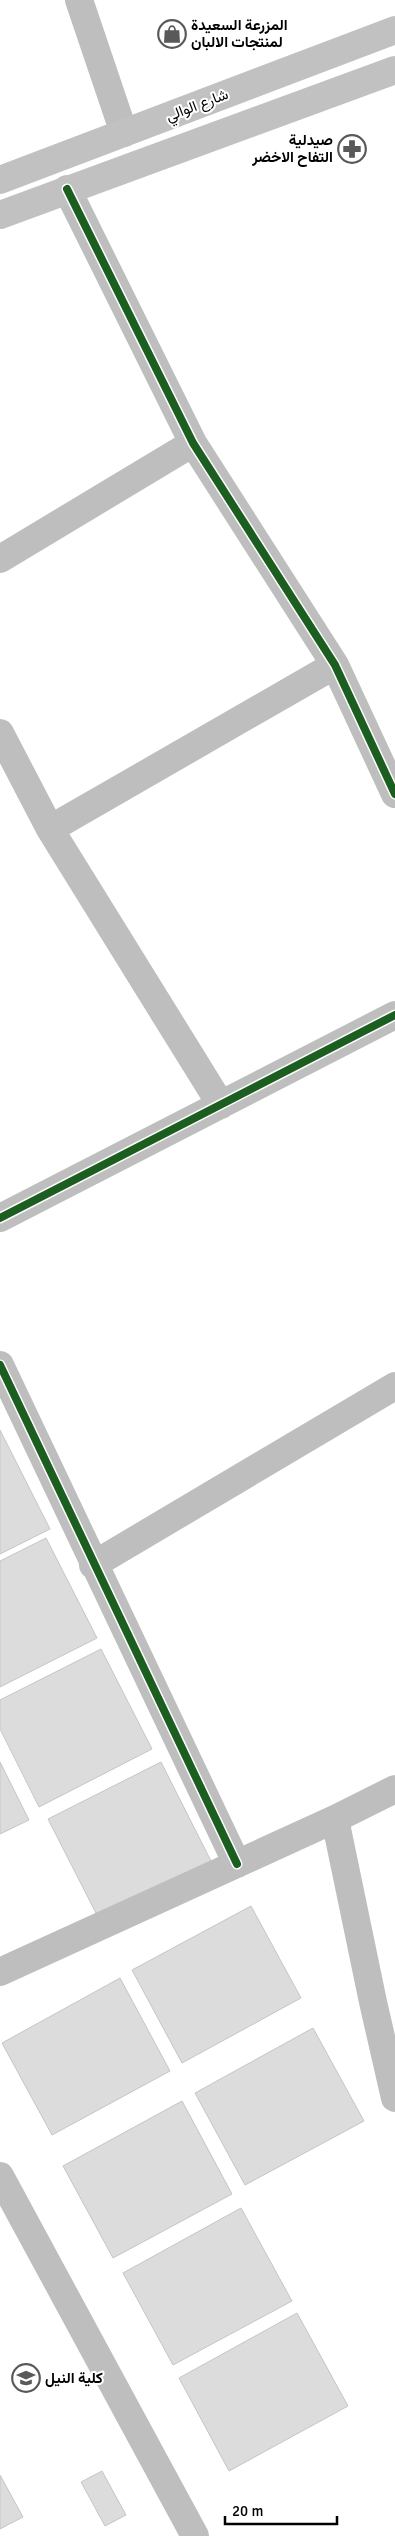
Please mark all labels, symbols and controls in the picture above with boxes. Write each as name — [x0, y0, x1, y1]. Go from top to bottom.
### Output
place label: المزرعة السعيدة لمنتجات الالبان — [191, 16, 288, 51]
shop icon: المزرعة السعيدة لمنتجات الالبان — [157, 19, 187, 49]
street label: شارع الوالي — [163, 85, 232, 129]
place label: صيدلية التفاح الاخضر — [251, 131, 333, 167]
pharmacy icon: صيدلية التفاح الاخضر — [337, 134, 367, 164]
school or university icon: كلية النيل — [11, 2363, 41, 2393]
place label: كلية النيل — [45, 2369, 103, 2387]
scale bar — [225, 2494, 338, 2526]
text: 20 m — [232, 2502, 263, 2520]

